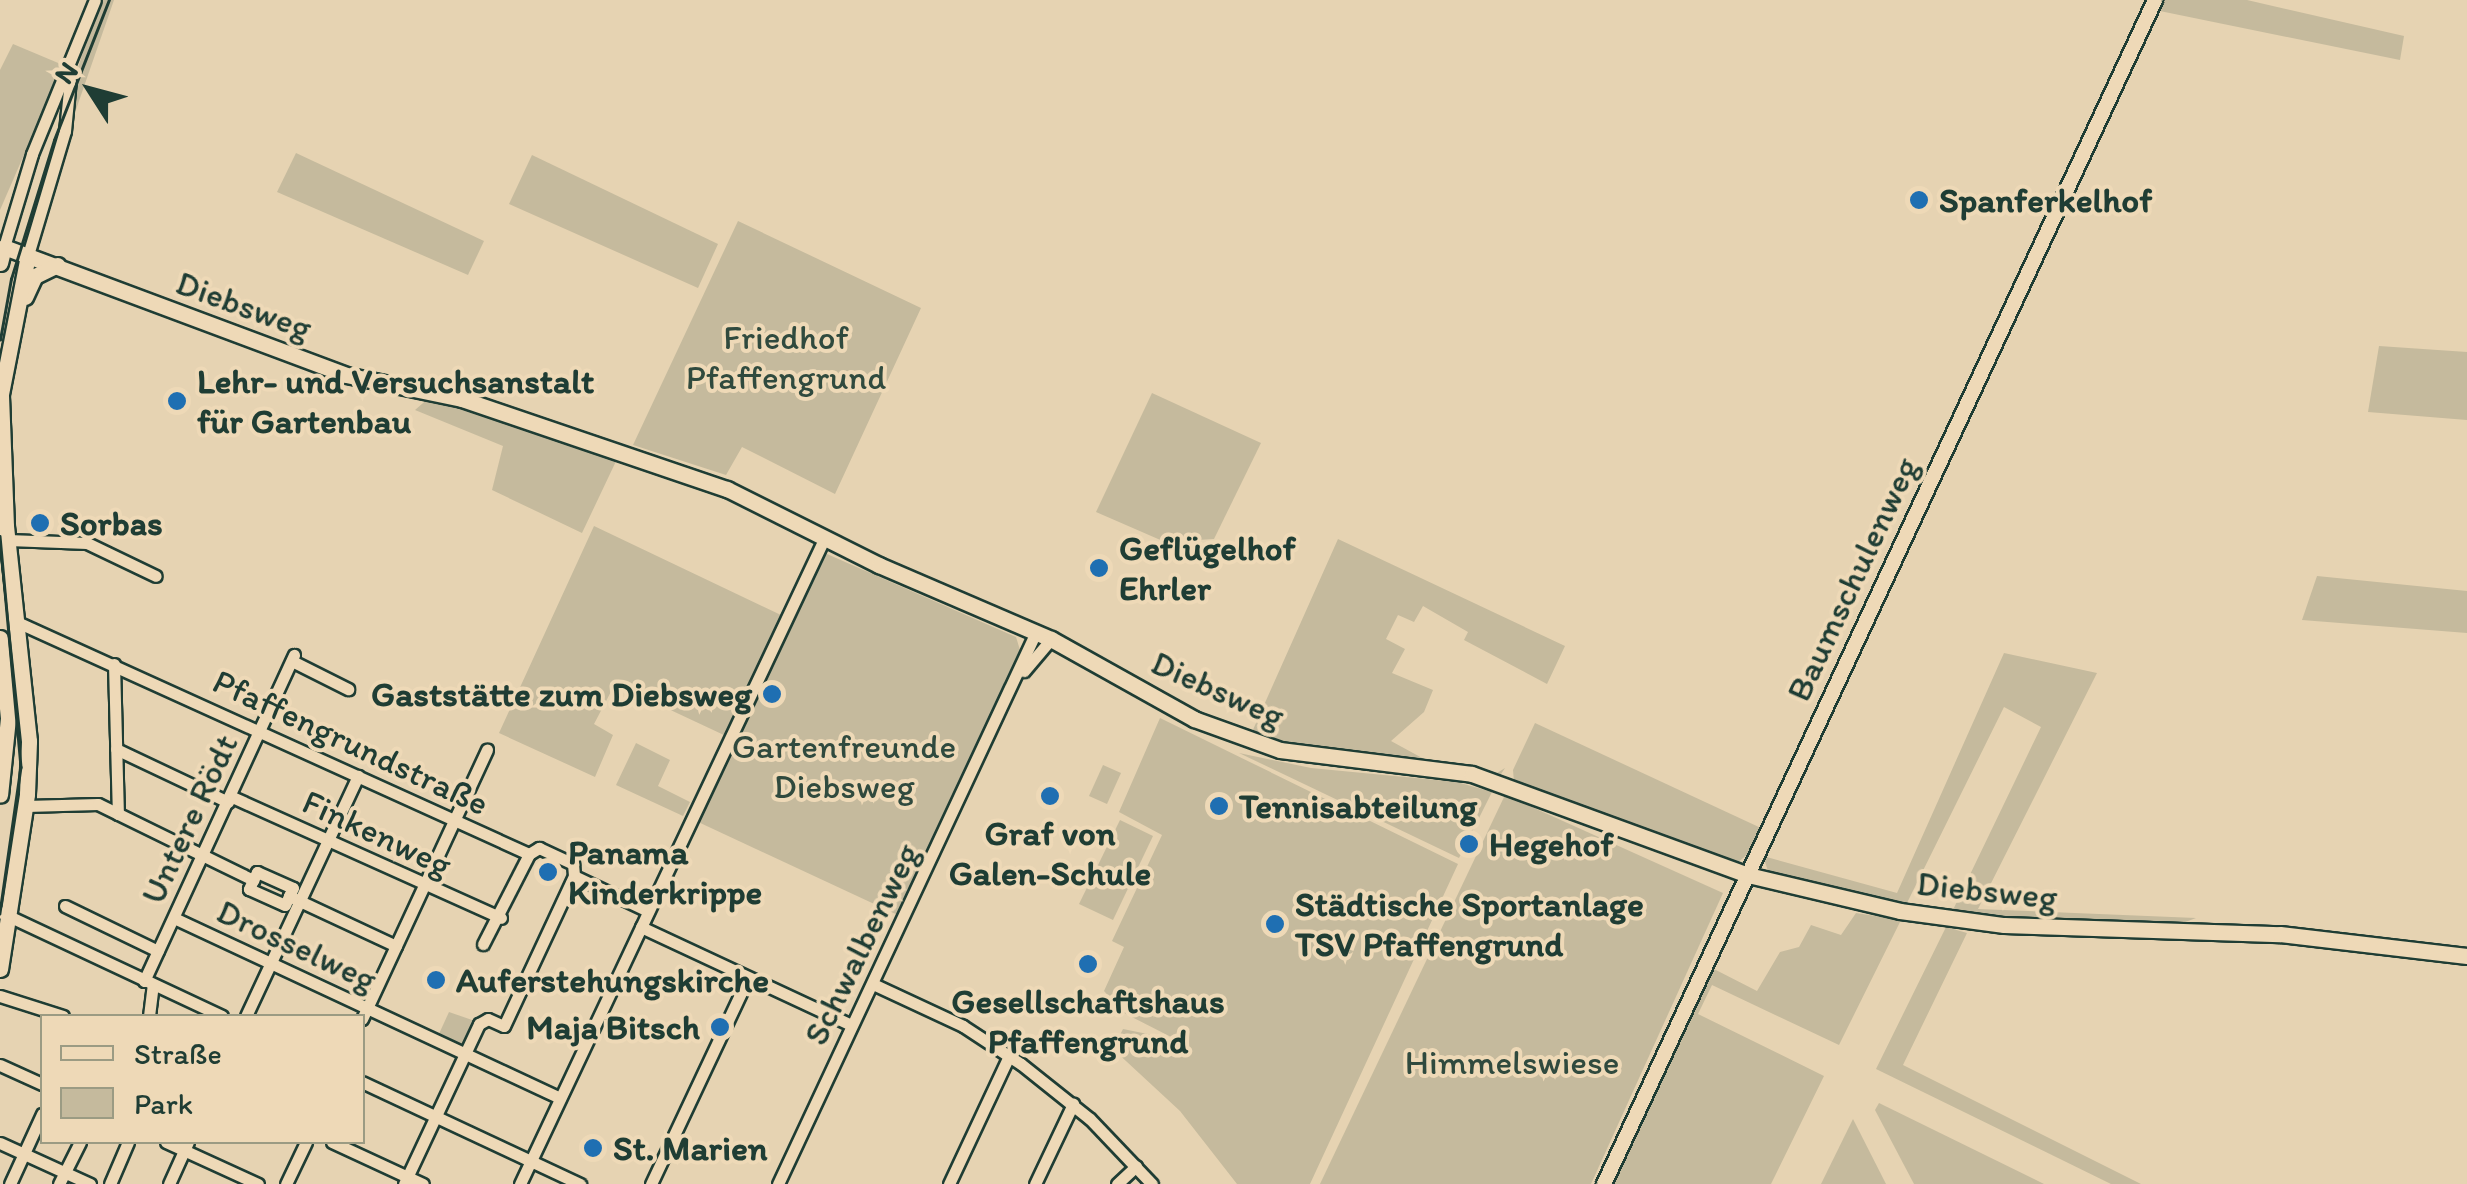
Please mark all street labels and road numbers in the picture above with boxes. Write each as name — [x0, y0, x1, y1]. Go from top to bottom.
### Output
street label: Diebsweg — [170, 261, 318, 349]
street label: Baumschulenweg — [1777, 450, 1927, 708]
street label: Diebsweg — [1145, 641, 1291, 737]
street label: Pfaffengrundstraße — [206, 660, 496, 824]
street label: Untere Rödt — [131, 727, 247, 911]
street label: Finkenweg — [296, 780, 458, 886]
street label: Schwalbenweg — [794, 836, 928, 1052]
street label: Diebsweg — [1915, 862, 2059, 918]
street label: Drosselweg — [210, 890, 384, 1000]

